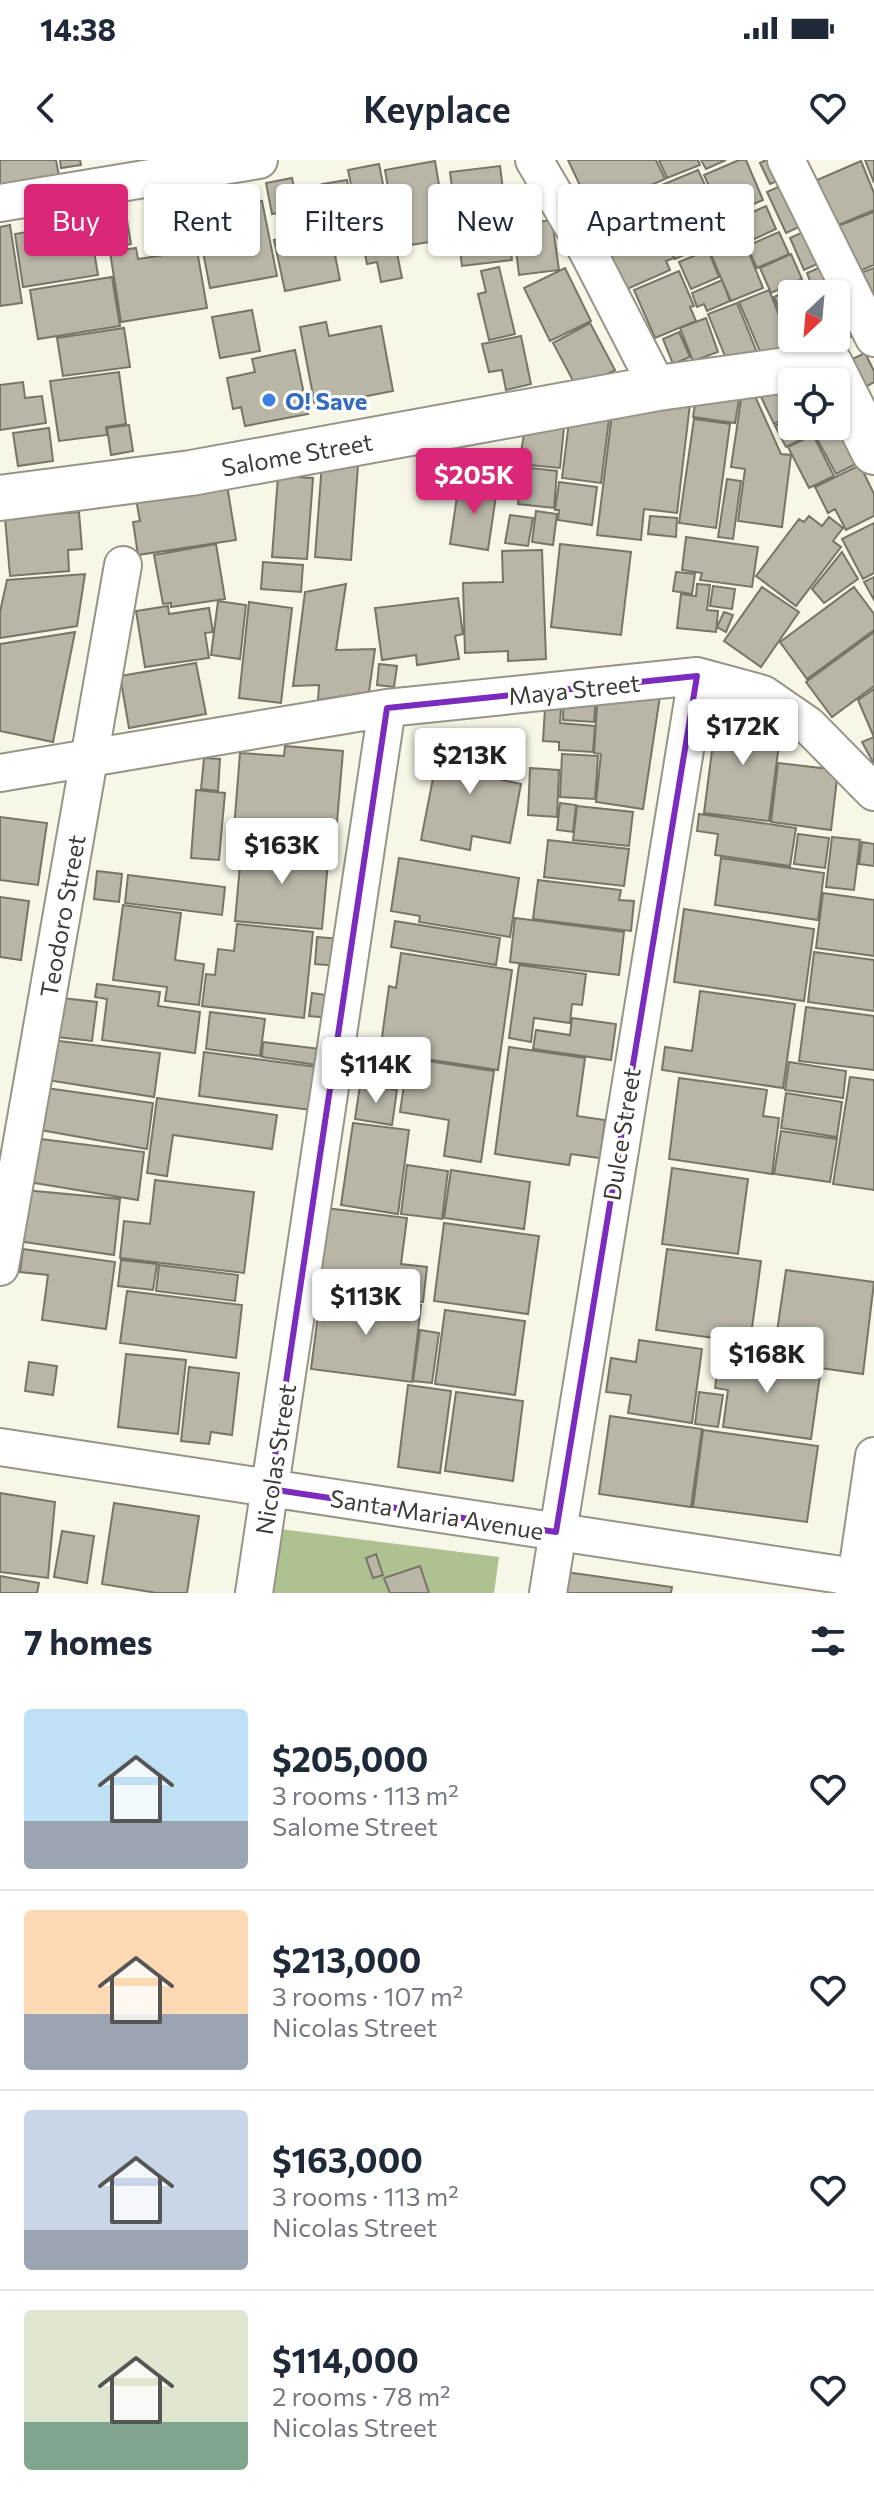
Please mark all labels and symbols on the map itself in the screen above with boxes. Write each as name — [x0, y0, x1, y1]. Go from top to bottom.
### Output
north arrow — [778, 280, 850, 352]
place label: O! Save — [285, 386, 367, 415]
marker: O! Save — [260, 391, 278, 409]
street label: Salome Street — [219, 426, 375, 482]
pin: $205K — [418, 448, 530, 516]
street label: Maya Street — [507, 668, 641, 710]
pin: $172K — [687, 699, 799, 767]
pin: $213K — [414, 728, 526, 796]
pin: $163K — [226, 818, 338, 886]
street label: Teodoro Street — [33, 832, 91, 1000]
pin: $114K — [320, 1037, 432, 1105]
street label: Dulce Street — [596, 1065, 646, 1203]
pin: $113K — [310, 1269, 422, 1337]
pin: $168K — [711, 1327, 823, 1395]
street label: Nicolas Street — [249, 1381, 301, 1537]
street label: Santa Maria Avenue — [328, 1483, 546, 1545]

